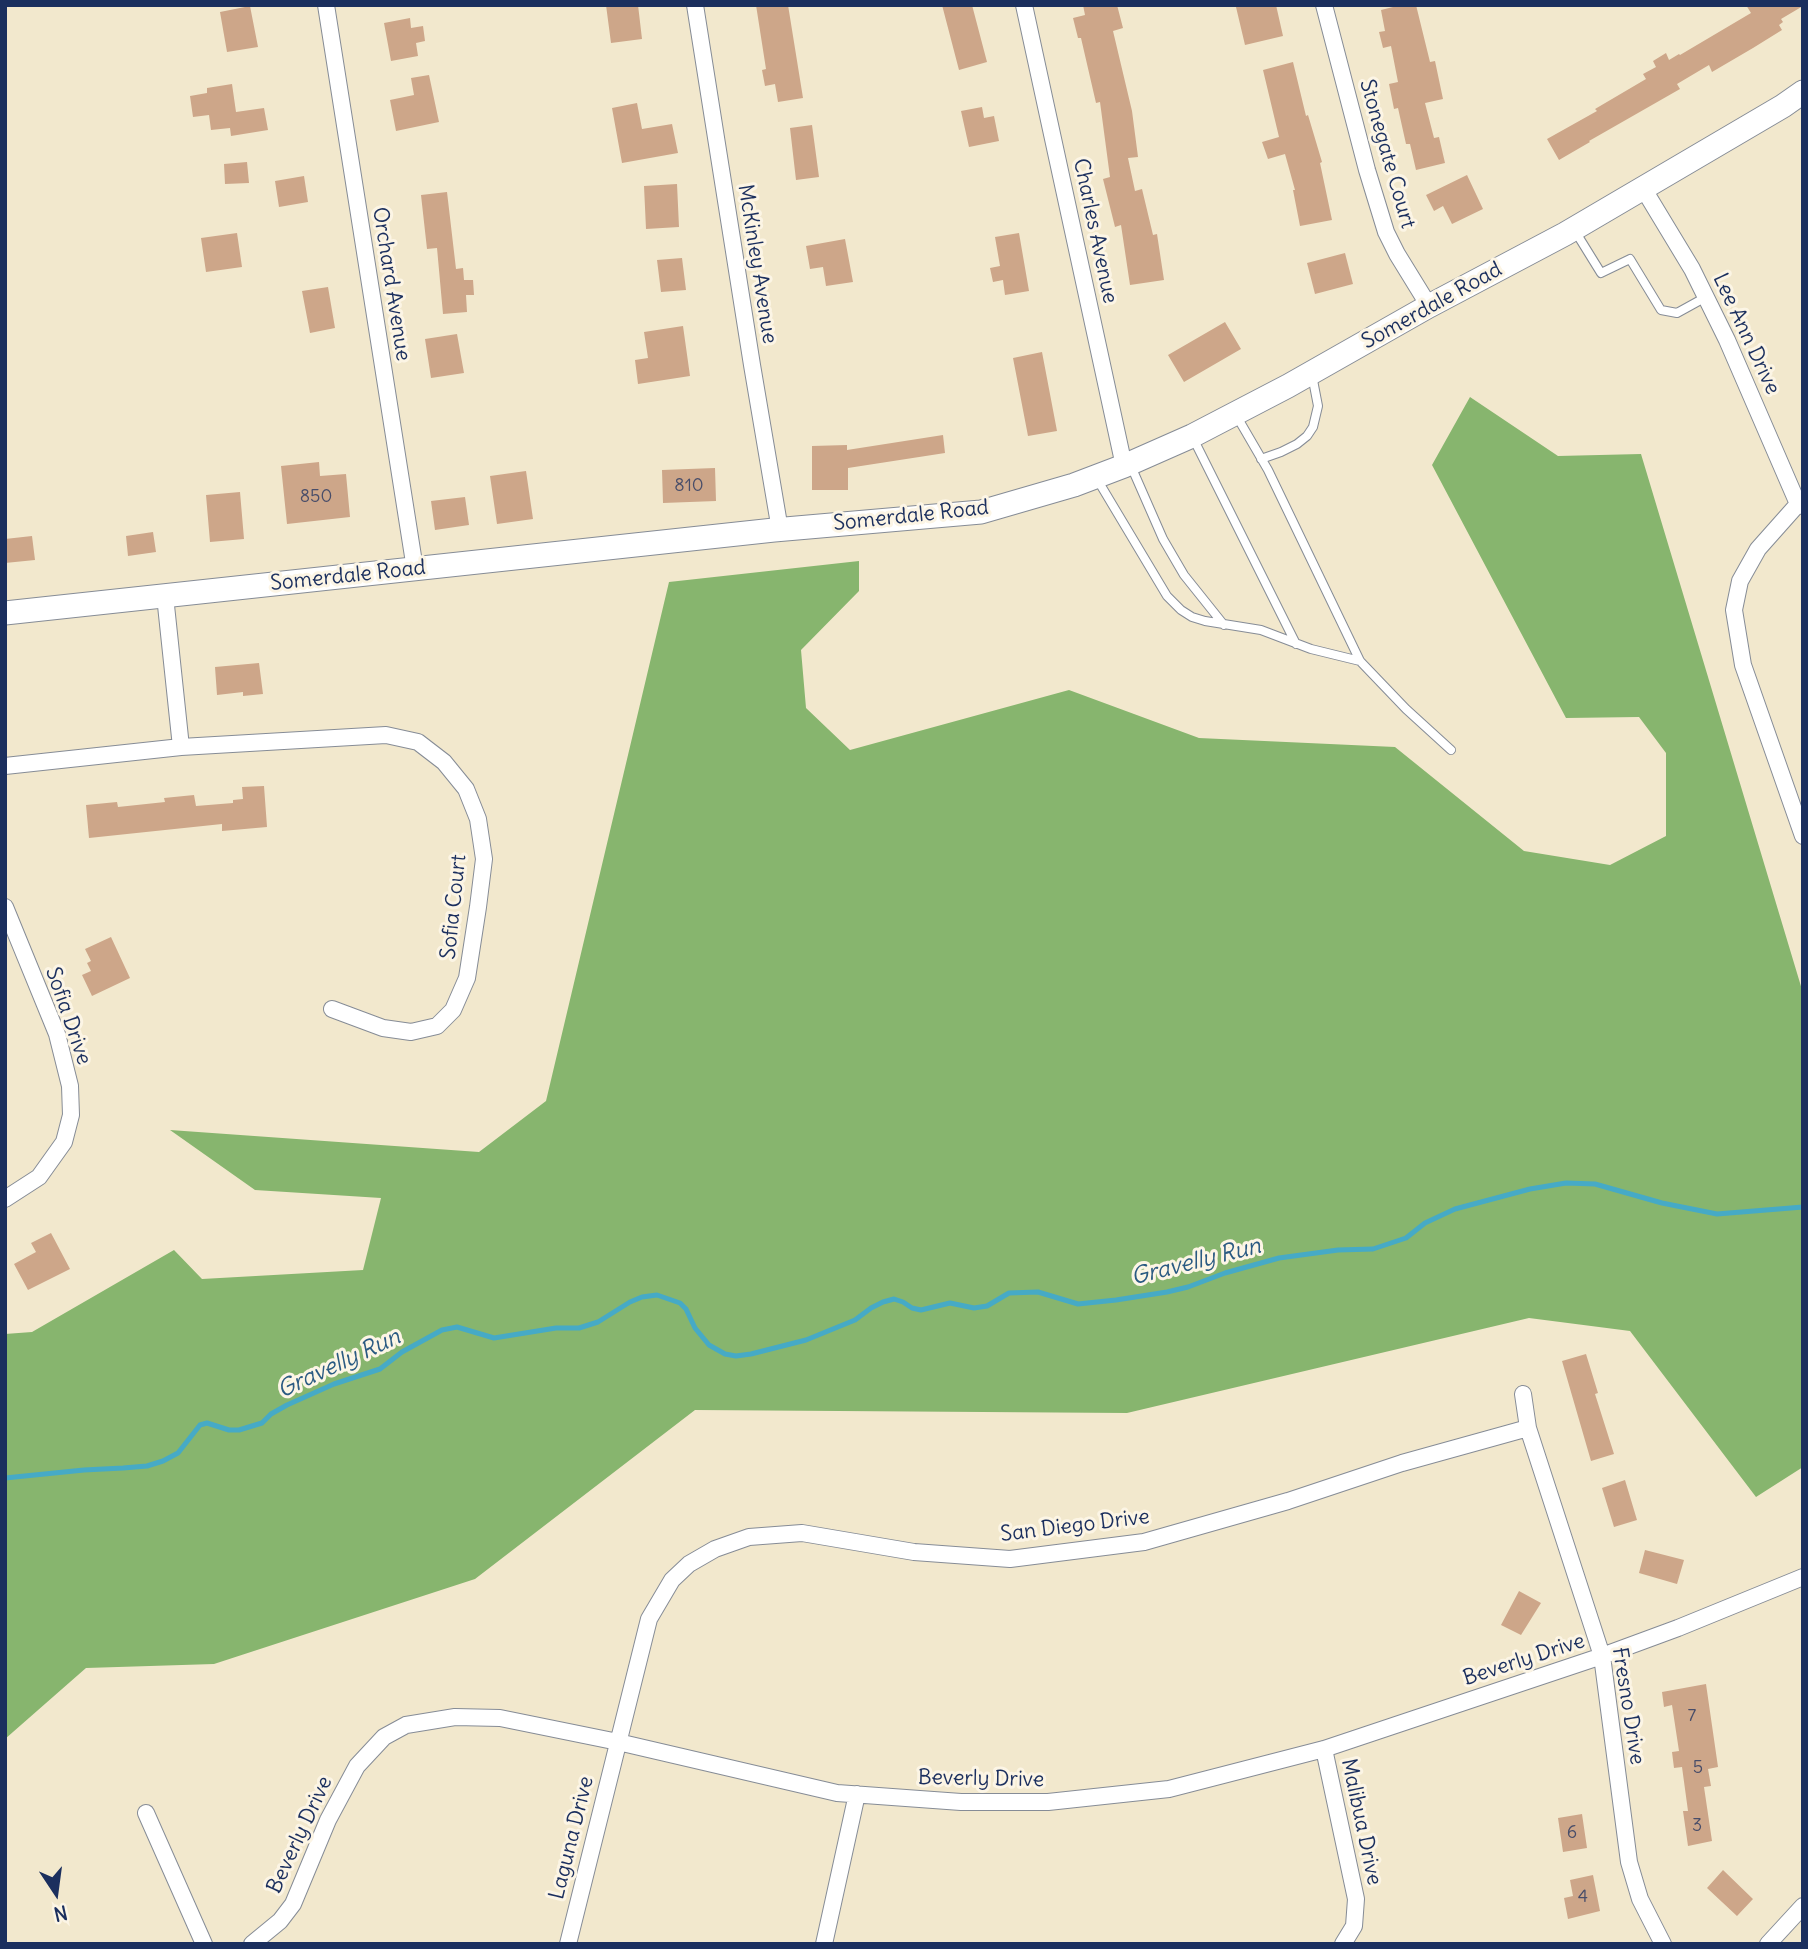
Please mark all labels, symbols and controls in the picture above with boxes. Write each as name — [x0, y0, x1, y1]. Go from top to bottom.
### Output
street label: Stonegate Court — [1354, 77, 1420, 231]
street label: Charles Avenue — [1067, 156, 1123, 306]
street label: McKinley Avenue — [732, 183, 782, 345]
street label: Orchard Avenue — [366, 205, 416, 363]
street label: Somerdale Road — [1358, 257, 1506, 355]
street label: Lee Ann Drive — [1707, 269, 1785, 399]
house number: 810 — [674, 475, 704, 497]
house number: 850 — [300, 486, 332, 508]
street label: Somerdale Road — [832, 495, 990, 537]
street label: Somerdale Road — [269, 555, 427, 597]
street label: Sofia Court — [436, 853, 472, 961]
street label: Sofia Drive — [40, 964, 96, 1068]
water label: Gravelly Run — [1128, 1233, 1264, 1291]
water label: Gravelly Run — [273, 1323, 405, 1405]
street label: San Diego Drive — [999, 1504, 1151, 1548]
street label: Beverly Drive — [1460, 1628, 1588, 1692]
street label: Fresno Drive — [1606, 1646, 1650, 1766]
house number: 7 — [1688, 1705, 1696, 1727]
street label: Malibua Drive — [1335, 1756, 1387, 1888]
house number: 5 — [1693, 1757, 1703, 1779]
street label: Beverly Drive — [918, 1765, 1044, 1793]
street label: Beverly Drive — [262, 1772, 338, 1898]
street label: Laguna Drive — [545, 1774, 599, 1902]
house number: 3 — [1692, 1815, 1702, 1837]
house number: 6 — [1567, 1822, 1577, 1844]
north arrow — [21, 1858, 91, 1928]
house number: 4 — [1578, 1886, 1588, 1908]
text: N — [52, 1900, 70, 1927]

